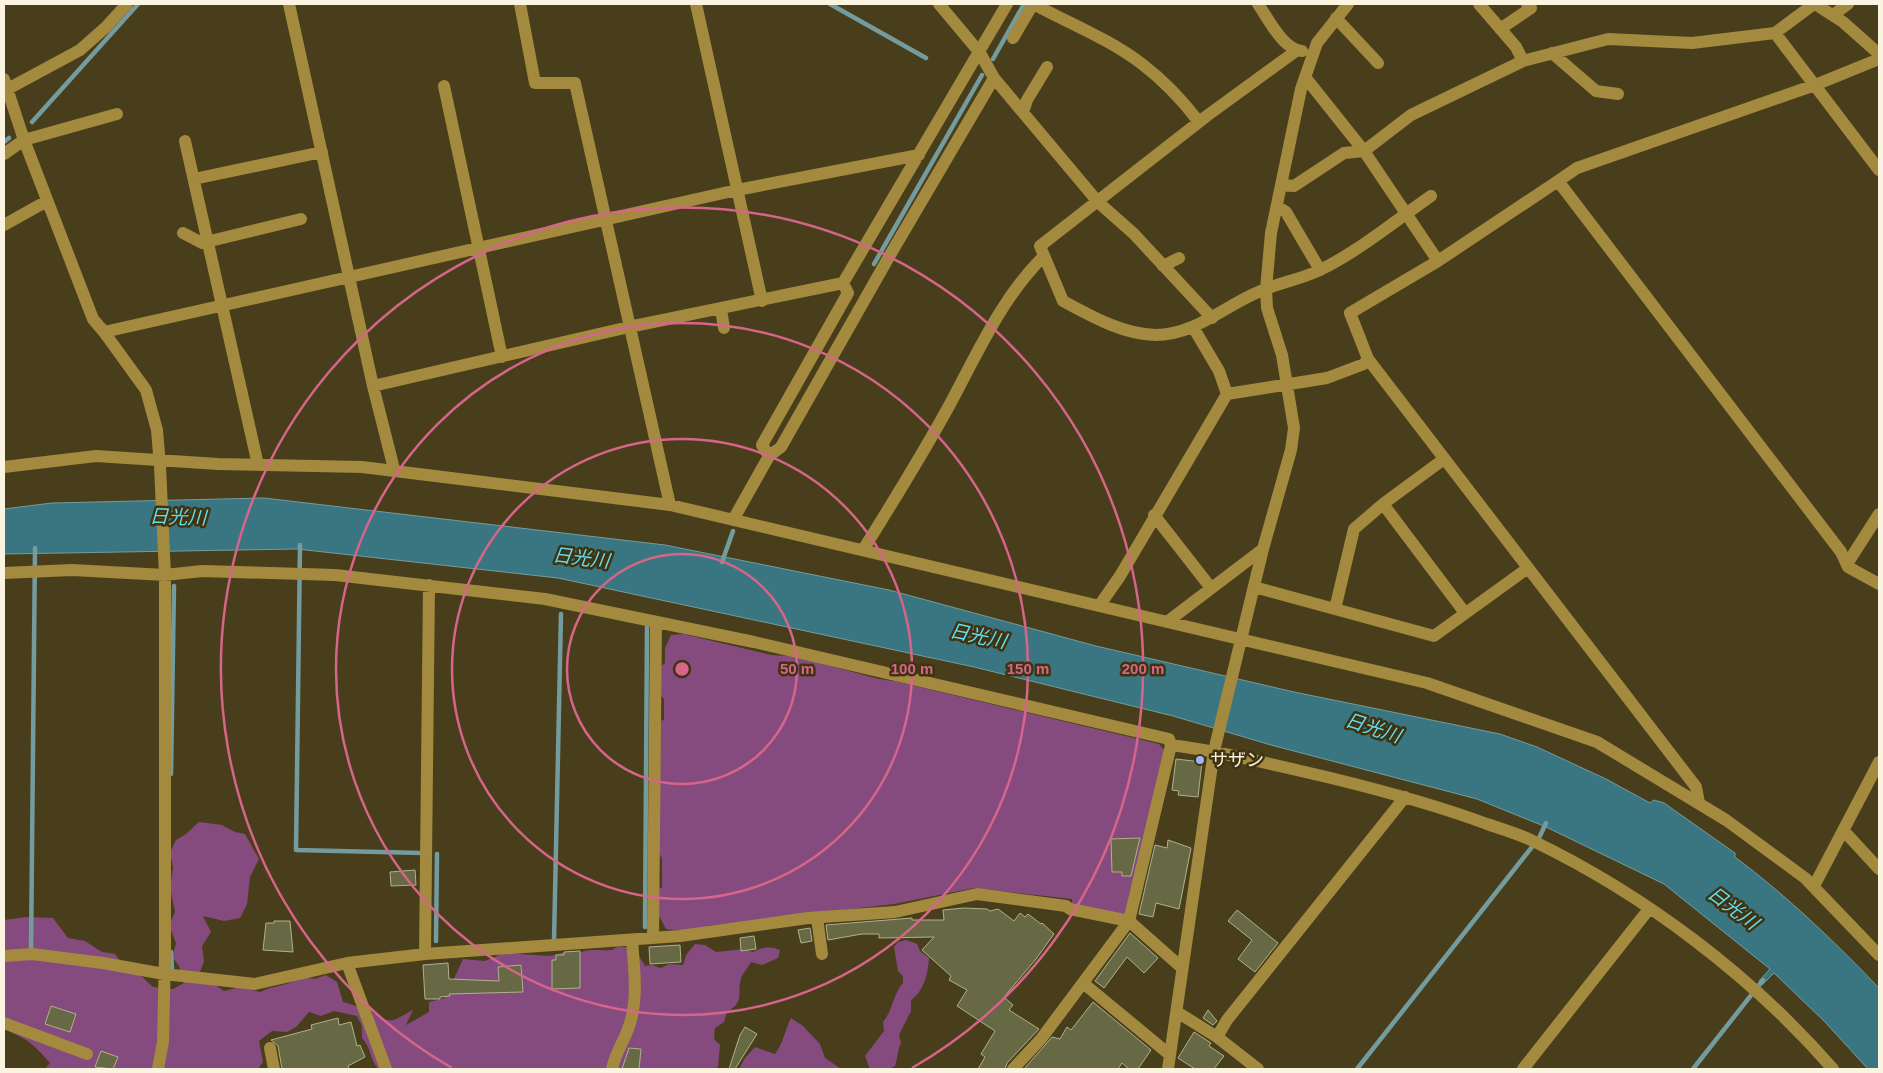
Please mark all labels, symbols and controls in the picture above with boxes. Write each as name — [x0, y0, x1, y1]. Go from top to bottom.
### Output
water label: 日光川 — [149, 506, 209, 529]
water label: 日光川 — [551, 544, 613, 572]
water label: 日光川 — [948, 620, 1010, 653]
centre of rings — [673, 660, 691, 678]
text: 50 m — [780, 660, 814, 677]
text: 100 m — [891, 660, 933, 677]
text: 150 m — [1007, 660, 1049, 677]
text: 200 m — [1122, 660, 1164, 677]
water label: 日光川 — [1343, 709, 1405, 747]
place label: サザン — [1210, 750, 1264, 770]
marker: サザン — [1194, 754, 1206, 766]
water label: 日光川 — [1704, 882, 1764, 935]

